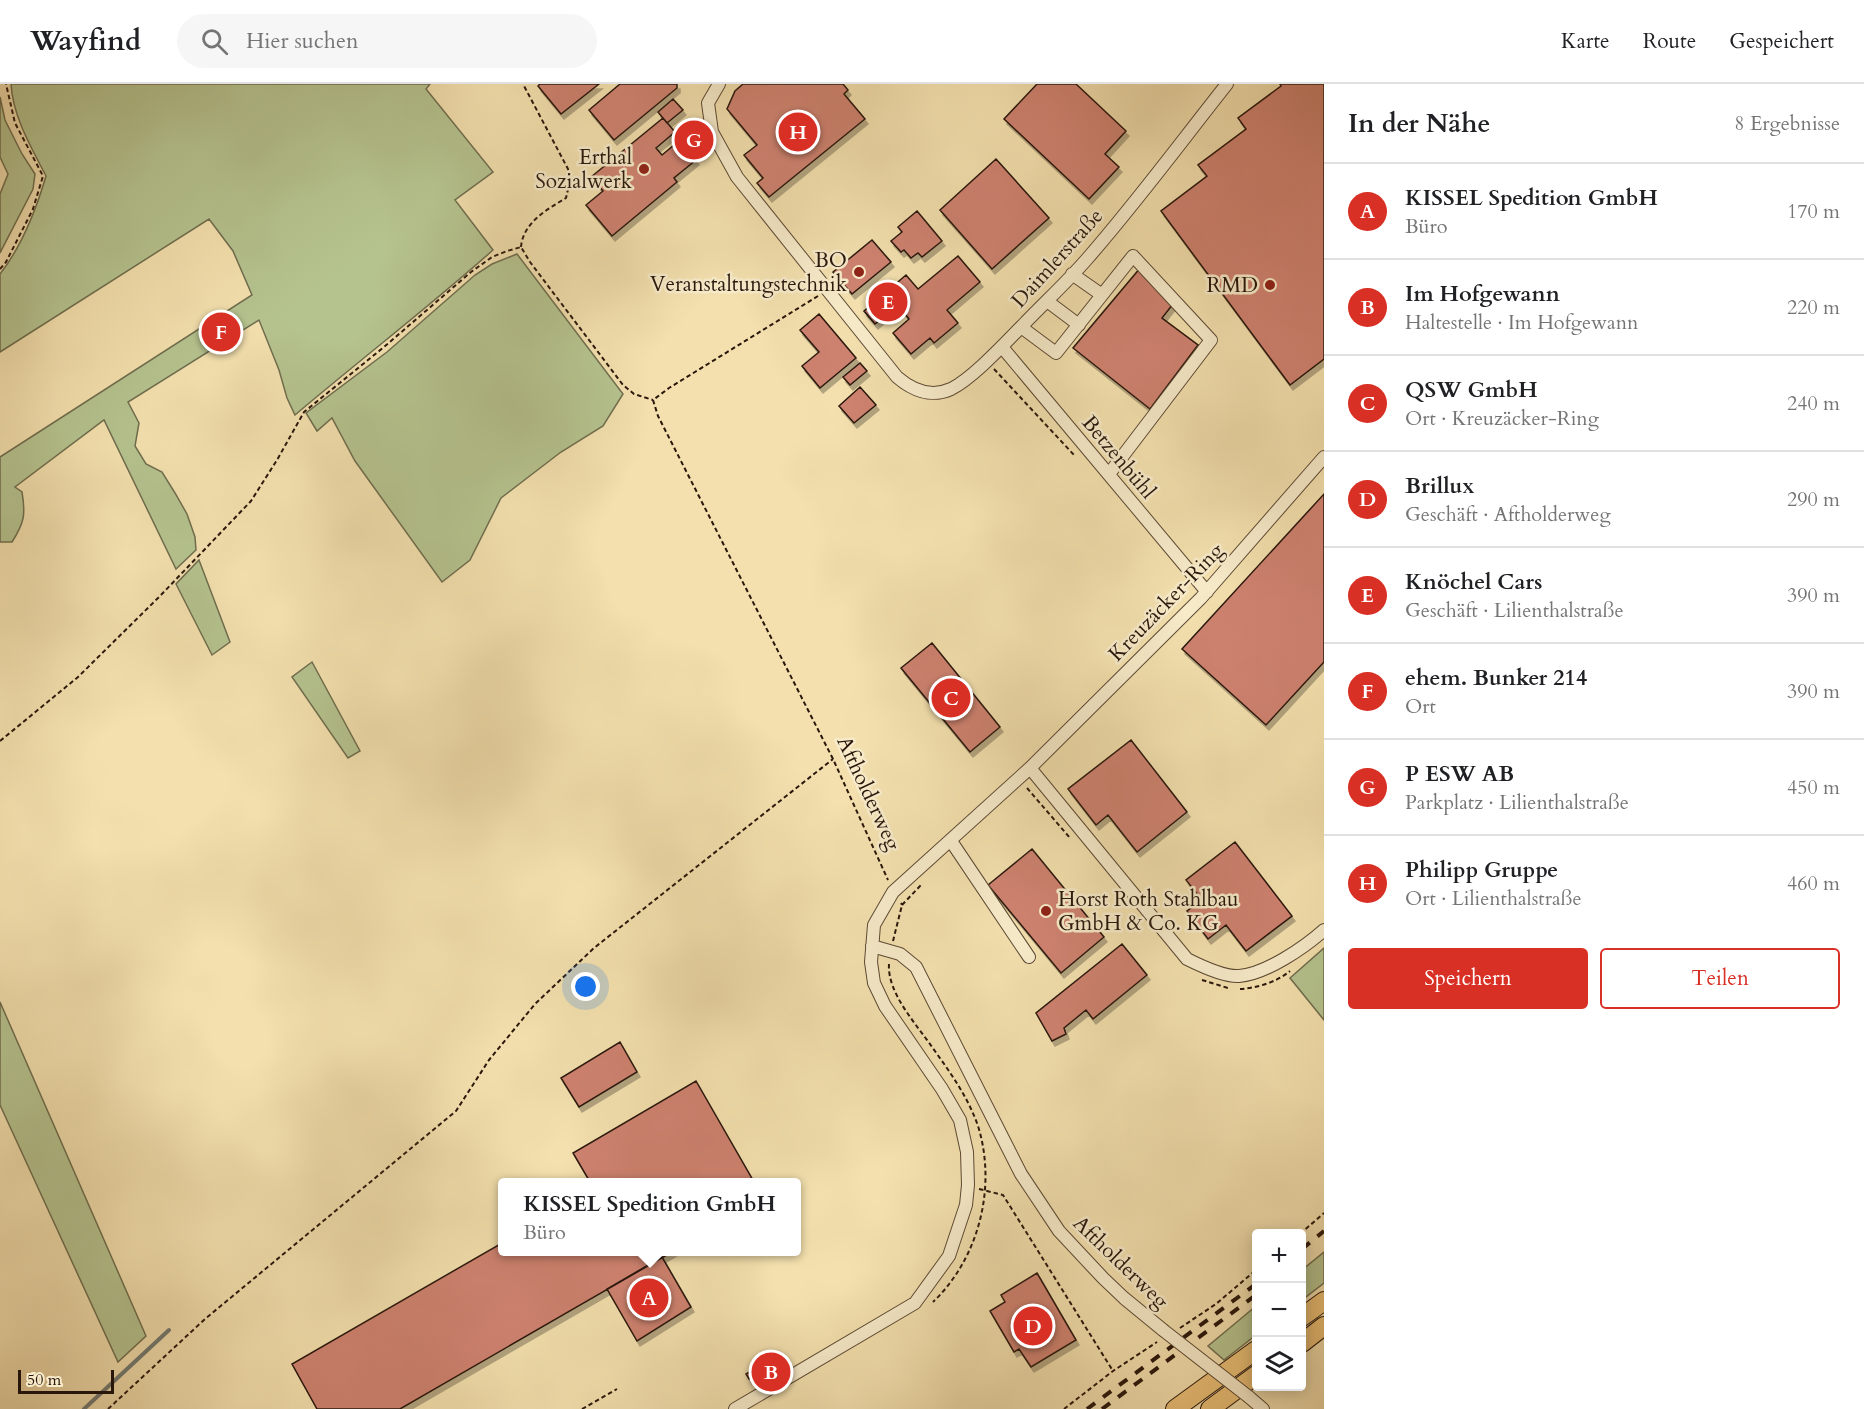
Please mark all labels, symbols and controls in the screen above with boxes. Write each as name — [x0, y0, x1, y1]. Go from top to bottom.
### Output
search box — [177, 14, 597, 68]
text: Wayfind — [30, 22, 141, 60]
icon: search — [198, 25, 231, 58]
text: Hier suchen — [246, 26, 358, 56]
text: Karte — [1561, 27, 1610, 56]
text: Route — [1643, 27, 1696, 56]
text: Gespeichert — [1729, 27, 1834, 56]
text: In der Nähe — [1348, 106, 1490, 141]
pin: H — [778, 110, 818, 154]
text: 8 Ergebnisse — [1734, 110, 1840, 137]
pin: G — [674, 118, 714, 162]
place label: Erthal Sozialwerk — [535, 143, 633, 196]
marker: Erthal Sozialwerk — [637, 162, 651, 176]
text: KISSEL Spedition GmbH — [1405, 183, 1658, 213]
text: A — [1360, 198, 1375, 225]
text: 170 m — [1787, 198, 1840, 225]
street label: Daimlerstraße — [1005, 202, 1110, 314]
text: Büro — [1405, 213, 1448, 240]
place label: BO Veranstaltungstechnik — [650, 246, 848, 299]
marker: BO Veranstaltungstechnik — [852, 265, 866, 279]
place label: RMD — [1207, 271, 1258, 300]
marker: RMD — [1263, 278, 1277, 292]
text: Im Hofgewann — [1405, 279, 1560, 309]
pin: E — [868, 280, 908, 324]
text: B — [1360, 294, 1375, 321]
text: 220 m — [1787, 294, 1840, 321]
text: Haltestelle · Im Hofgewann — [1405, 309, 1638, 336]
pin: F — [202, 310, 240, 354]
text: QSW GmbH — [1405, 375, 1538, 405]
text: C — [1360, 390, 1375, 417]
text: 240 m — [1787, 390, 1840, 417]
text: Ort · Kreuzäcker-Ring — [1405, 405, 1599, 432]
street label: Betzenbühl — [1075, 409, 1162, 505]
text: Brillux — [1405, 471, 1474, 501]
text: D — [1359, 486, 1376, 513]
text: 290 m — [1787, 486, 1840, 513]
text: Geschäft · Aftholderweg — [1405, 501, 1611, 528]
street label: Kreuzäcker-Ring — [1102, 537, 1231, 668]
text: Knöchel Cars — [1405, 567, 1542, 597]
text: E — [1361, 582, 1374, 609]
text: 390 m — [1787, 582, 1840, 609]
text: Geschäft · Lilienthalstraße — [1405, 597, 1624, 624]
text: ehem. Bunker 214 — [1405, 663, 1587, 693]
pin: C — [932, 676, 970, 720]
text: F — [1362, 678, 1373, 705]
text: 390 m — [1787, 678, 1840, 705]
text: Ort — [1405, 693, 1436, 720]
street label: Aftholderweg — [829, 731, 908, 855]
text: P ESW AB — [1405, 759, 1514, 789]
text: G — [1359, 774, 1376, 801]
text: 450 m — [1787, 774, 1840, 801]
text: Parkplatz · Lilienthalstraße — [1405, 789, 1629, 816]
text: Philipp Gruppe — [1405, 855, 1558, 885]
text: H — [1359, 870, 1376, 897]
text: 460 m — [1787, 870, 1840, 897]
place label: Horst Roth Stahlbau GmbH & Co. KG — [1058, 885, 1239, 938]
text: Ort · Lilienthalstraße — [1405, 885, 1582, 912]
marker: Horst Roth Stahlbau GmbH & Co. KG — [1039, 904, 1053, 918]
button: Speichern — [1348, 948, 1588, 1009]
button: Teilen — [1600, 948, 1840, 1009]
your location — [571, 972, 600, 1001]
popup — [498, 1178, 801, 1256]
text: KISSEL Spedition GmbH — [523, 1189, 776, 1219]
street label: Aftholderweg — [1066, 1209, 1175, 1316]
text: Büro — [523, 1219, 566, 1246]
map controls — [1252, 1229, 1306, 1391]
button: + — [1252, 1229, 1306, 1283]
pin: A — [630, 1276, 668, 1320]
button: − — [1252, 1283, 1306, 1337]
pin: D — [1014, 1304, 1052, 1348]
button: layers — [1252, 1337, 1306, 1391]
pin: B — [752, 1350, 790, 1394]
scale bar — [18, 1367, 114, 1394]
text: 50 m — [27, 1369, 61, 1391]

